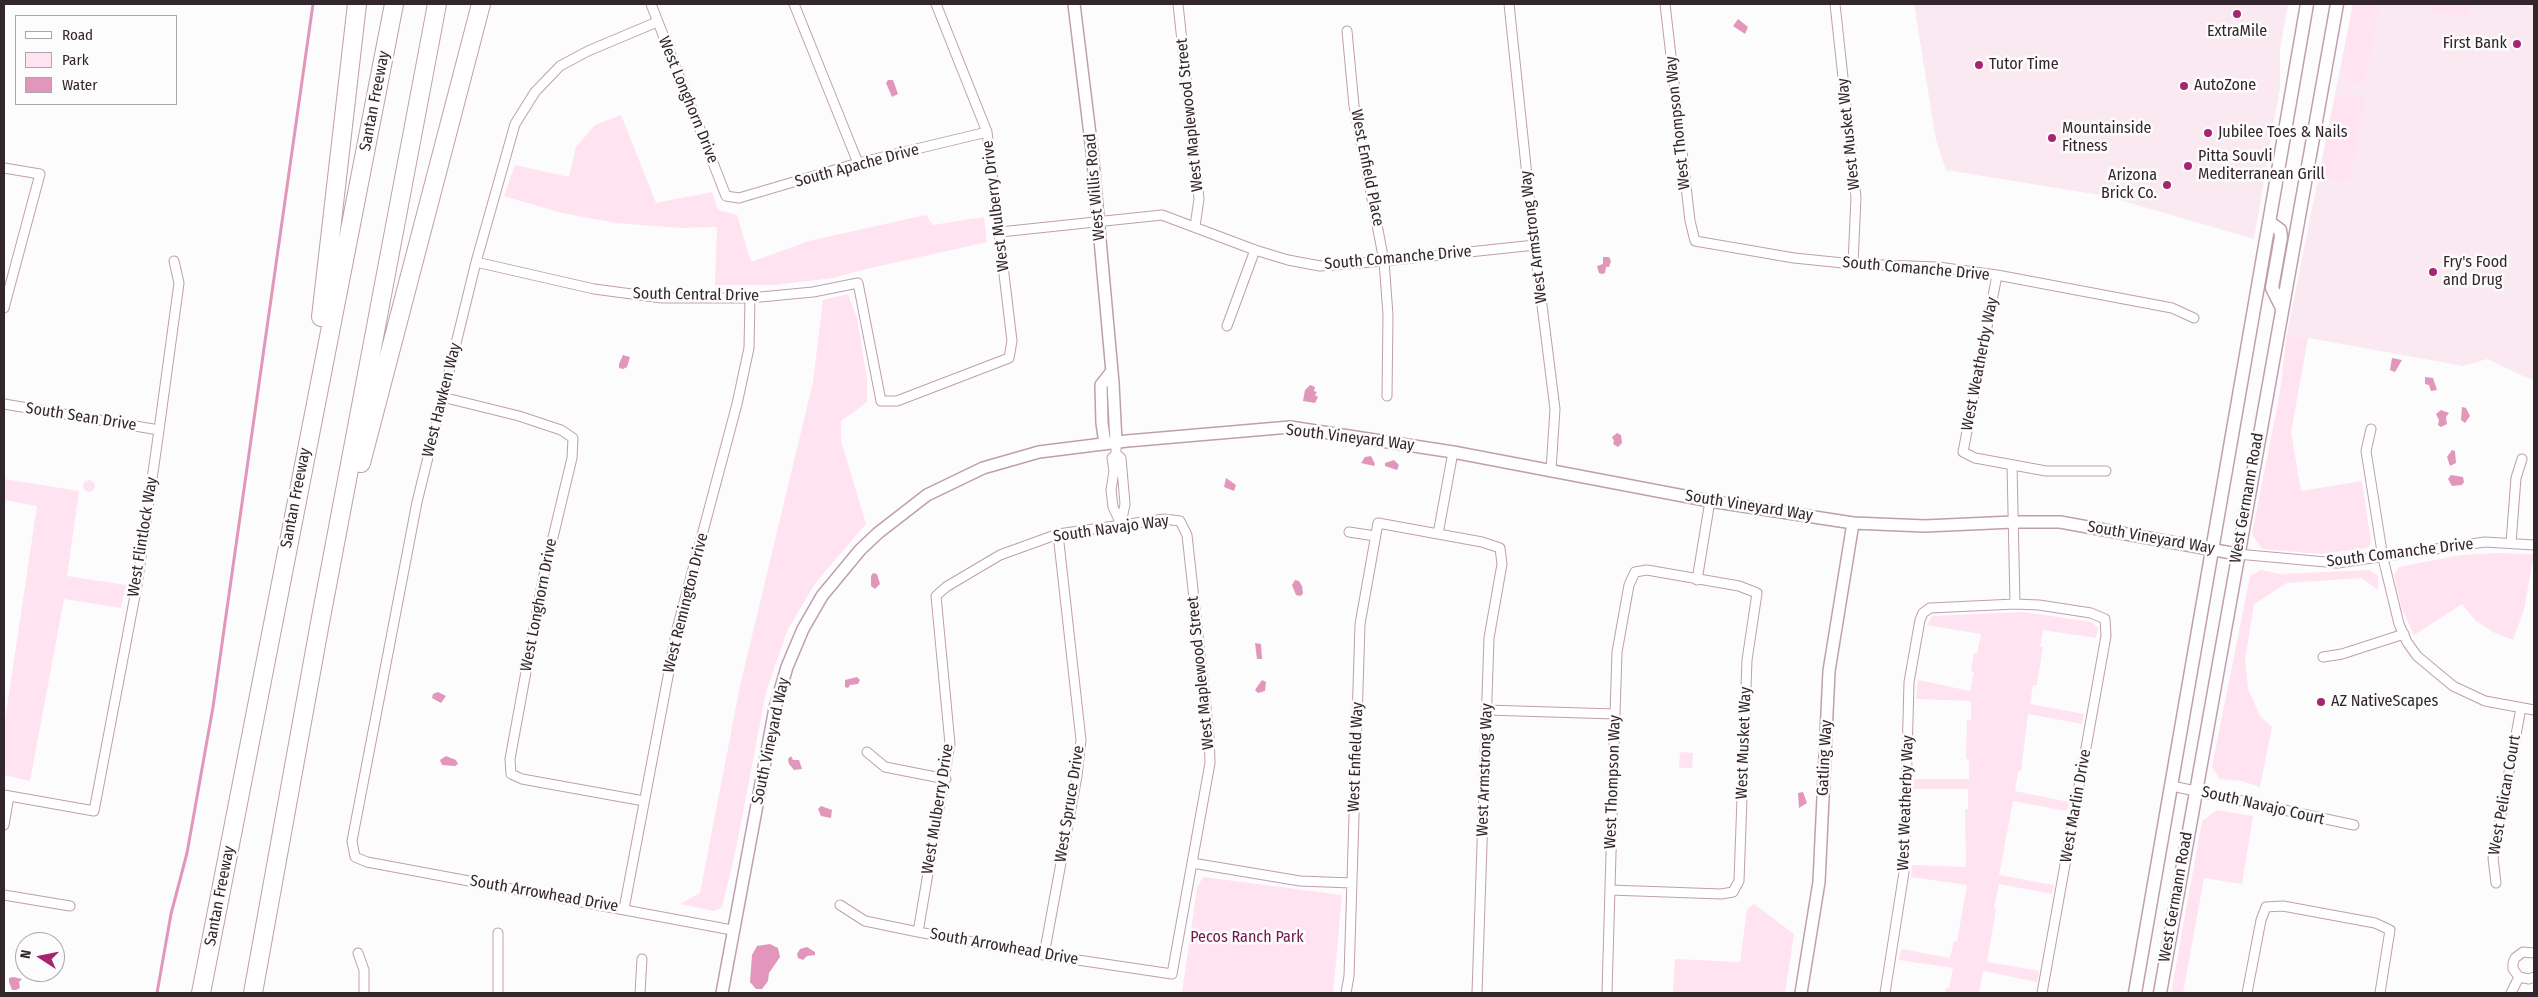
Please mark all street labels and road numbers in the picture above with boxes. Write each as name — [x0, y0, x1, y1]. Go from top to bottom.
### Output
street label: West Longhorn Drive — [654, 34, 722, 166]
street label: West Maplewood Street — [1172, 37, 1208, 193]
street label: Santan Freeway — [356, 49, 394, 153]
street label: West Thompson Way — [1661, 55, 1695, 191]
street label: West Musket Way — [1834, 77, 1864, 191]
street label: West Enfield Place — [1346, 108, 1388, 228]
street label: West Willis Road — [1081, 132, 1109, 242]
street label: West Mulberry Drive — [978, 139, 1014, 273]
street label: South Apache Drive — [793, 140, 921, 192]
street label: West Armstrong Way — [1516, 170, 1552, 304]
street label: South Comanche Drive — [1324, 242, 1472, 274]
street label: South Comanche Drive — [1842, 253, 1990, 285]
street label: South Central Drive — [633, 284, 759, 306]
street label: West Weatherby Way — [1958, 296, 2002, 432]
street label: West Hawken Way — [419, 341, 465, 459]
street label: South Sean Drive — [24, 399, 138, 435]
street label: South Vineyard Way — [1285, 421, 1415, 455]
street label: West Germann Road — [2226, 431, 2268, 565]
street label: Santan Freeway — [277, 446, 315, 550]
street label: West Flintlock Way — [124, 476, 162, 598]
street label: South Vineyard Way — [1684, 486, 1814, 526]
street label: South Navajo Way — [1052, 511, 1170, 547]
street label: South Vineyard Way — [2086, 517, 2216, 559]
street label: West Remington Drive — [659, 531, 713, 675]
street label: South Comanche Drive — [2326, 534, 2474, 572]
street label: West Longhorn Drive — [517, 537, 561, 673]
street label: West Maplewood Street — [1183, 595, 1219, 751]
street label: South Vineyard Way — [748, 676, 794, 806]
street label: West Musket Way — [1732, 686, 1756, 800]
street label: West Enfield Way — [1344, 702, 1368, 812]
street label: West Armstrong Way — [1473, 703, 1497, 837]
street label: West Thompson Way — [1601, 715, 1625, 849]
street label: Gatling Way — [1813, 719, 1837, 797]
street label: West Pelican Court — [2485, 733, 2525, 857]
street label: West Weatherby Way — [1894, 735, 1918, 871]
street label: West Mulberry Drive — [918, 742, 958, 876]
street label: West Spruce Drive — [1051, 744, 1089, 864]
street label: West Marlin Drive — [2057, 748, 2095, 864]
street label: South Navajo Court — [2200, 783, 2326, 829]
street label: West Germann Road — [2155, 830, 2197, 964]
street label: Santan Freeway — [201, 844, 239, 948]
street label: South Arrowhead Drive — [468, 871, 620, 917]
street label: South Arrowhead Drive — [928, 924, 1080, 970]

